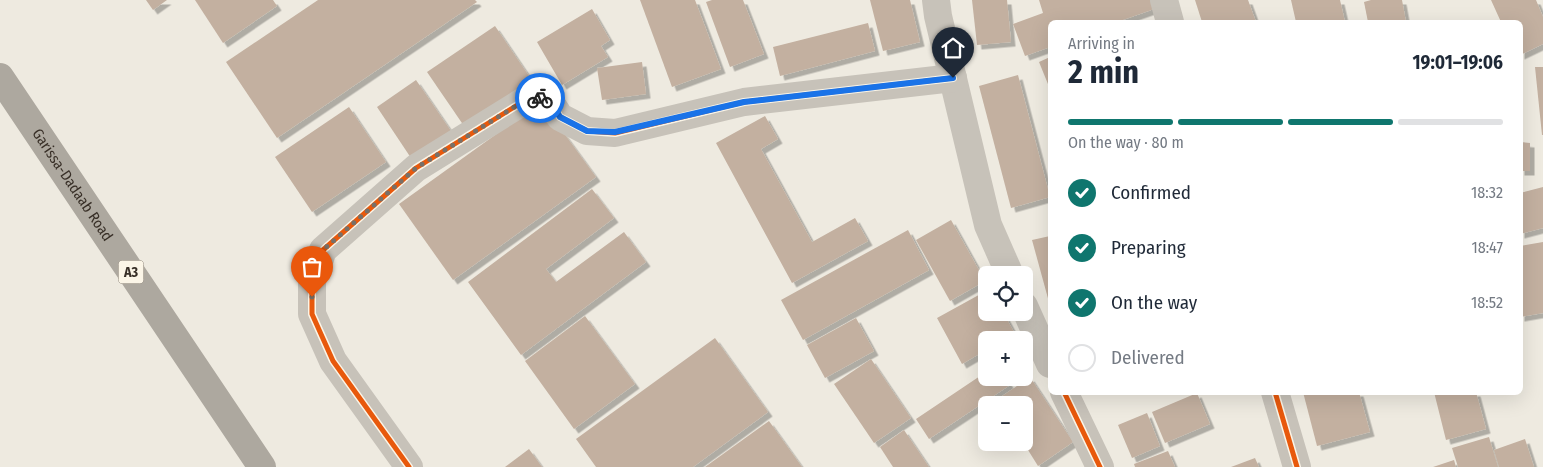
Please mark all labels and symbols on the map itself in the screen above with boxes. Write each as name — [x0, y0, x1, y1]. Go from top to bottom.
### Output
pin — [932, 27, 974, 78]
courier — [515, 73, 565, 123]
street label: Garissa-Dadaab Road — [28, 125, 117, 245]
pin — [291, 246, 333, 297]
road number: A3 — [118, 260, 144, 284]

